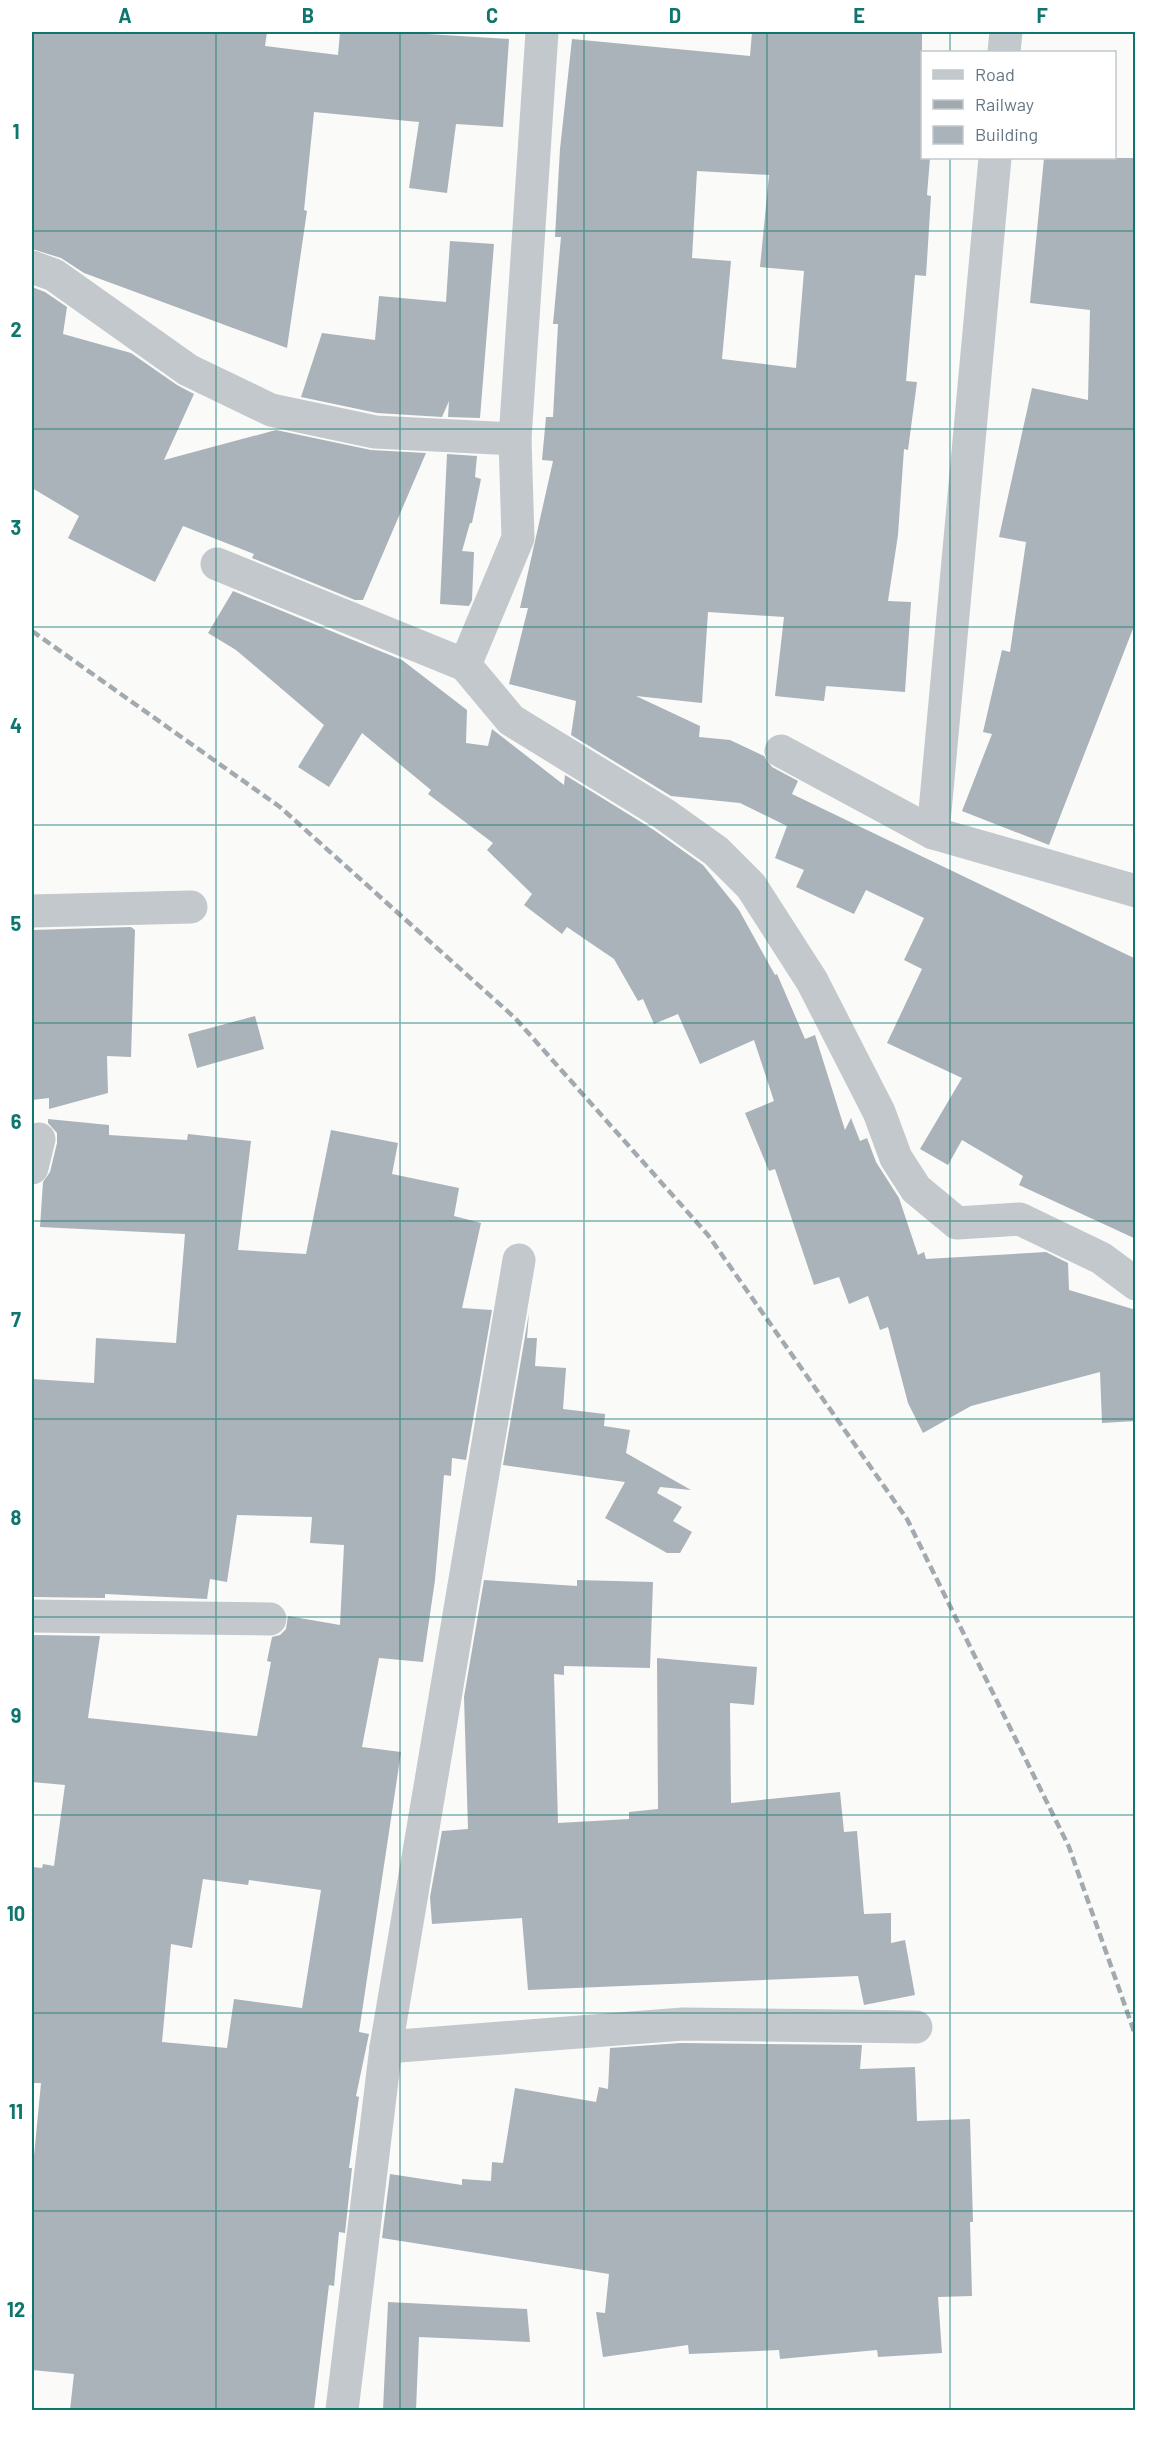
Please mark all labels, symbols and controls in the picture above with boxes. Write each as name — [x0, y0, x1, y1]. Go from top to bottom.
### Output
text: A — [118, 3, 132, 27]
text: B — [302, 3, 314, 27]
text: C — [486, 3, 498, 27]
text: D — [669, 3, 681, 27]
text: E — [853, 3, 865, 27]
text: F — [1036, 3, 1048, 27]
legend — [921, 51, 1116, 159]
text: Road — [975, 63, 1015, 85]
text: Railway — [975, 93, 1034, 115]
text: 1 — [12, 119, 20, 143]
text: Building — [975, 123, 1038, 145]
text: 2 — [10, 317, 22, 341]
text: 3 — [11, 515, 21, 539]
text: 4 — [10, 713, 22, 737]
text: 5 — [11, 911, 22, 935]
text: 6 — [11, 1109, 22, 1133]
text: 7 — [11, 1307, 21, 1331]
text: 8 — [11, 1505, 22, 1529]
text: 9 — [11, 1703, 21, 1727]
text: 10 — [7, 1901, 25, 1925]
text: 11 — [9, 2099, 23, 2123]
text: 12 — [7, 2297, 25, 2321]

